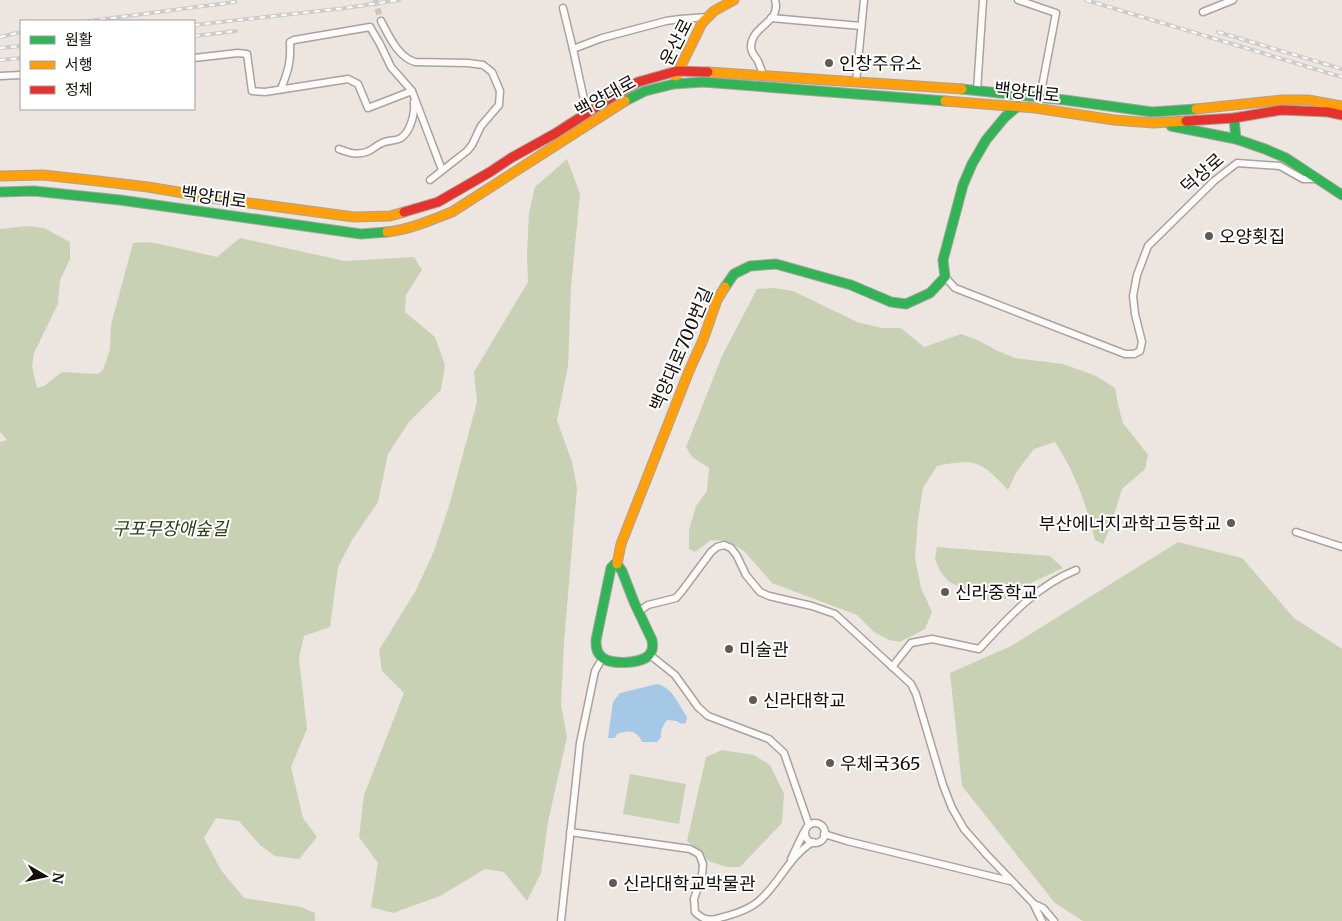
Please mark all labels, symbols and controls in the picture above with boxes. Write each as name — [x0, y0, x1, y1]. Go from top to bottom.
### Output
street label: 운산로 — [654, 15, 698, 69]
legend — [20, 20, 195, 110]
text: 원활 — [65, 30, 93, 49]
place label: 인창주유소 — [839, 52, 922, 75]
text: 서행 — [65, 55, 93, 74]
marker: 인창주유소 — [823, 57, 835, 69]
street label: 백양대로 — [570, 70, 640, 122]
street label: 백양대로 — [993, 77, 1061, 107]
text: 정체 — [65, 80, 93, 99]
street label: 덕상로 — [1176, 148, 1228, 198]
street label: 백양대로 — [180, 181, 248, 213]
place label: 오양횟집 — [1219, 225, 1285, 248]
marker: 오양횟집 — [1203, 230, 1215, 242]
street label: 백양대로700번길 — [645, 284, 717, 414]
place label: 부산에너지과학고등학교 — [1039, 512, 1221, 535]
park label: 구포무장애숲길 — [112, 517, 229, 540]
marker: 부산에너지과학고등학교 — [1225, 517, 1237, 529]
place label: 신라중학교 — [955, 581, 1038, 604]
marker: 신라중학교 — [939, 586, 951, 598]
place label: 미술관 — [739, 638, 789, 661]
marker: 미술관 — [723, 643, 735, 655]
place label: 신라대학교 — [763, 689, 846, 712]
marker: 신라대학교 — [747, 694, 759, 706]
place label: 우체국365 — [840, 752, 920, 775]
marker: 우체국365 — [824, 757, 836, 769]
north arrow — [20, 851, 70, 901]
text: N — [48, 871, 68, 885]
place label: 신라대학교박물관 — [623, 872, 756, 895]
marker: 신라대학교박물관 — [607, 877, 619, 889]

